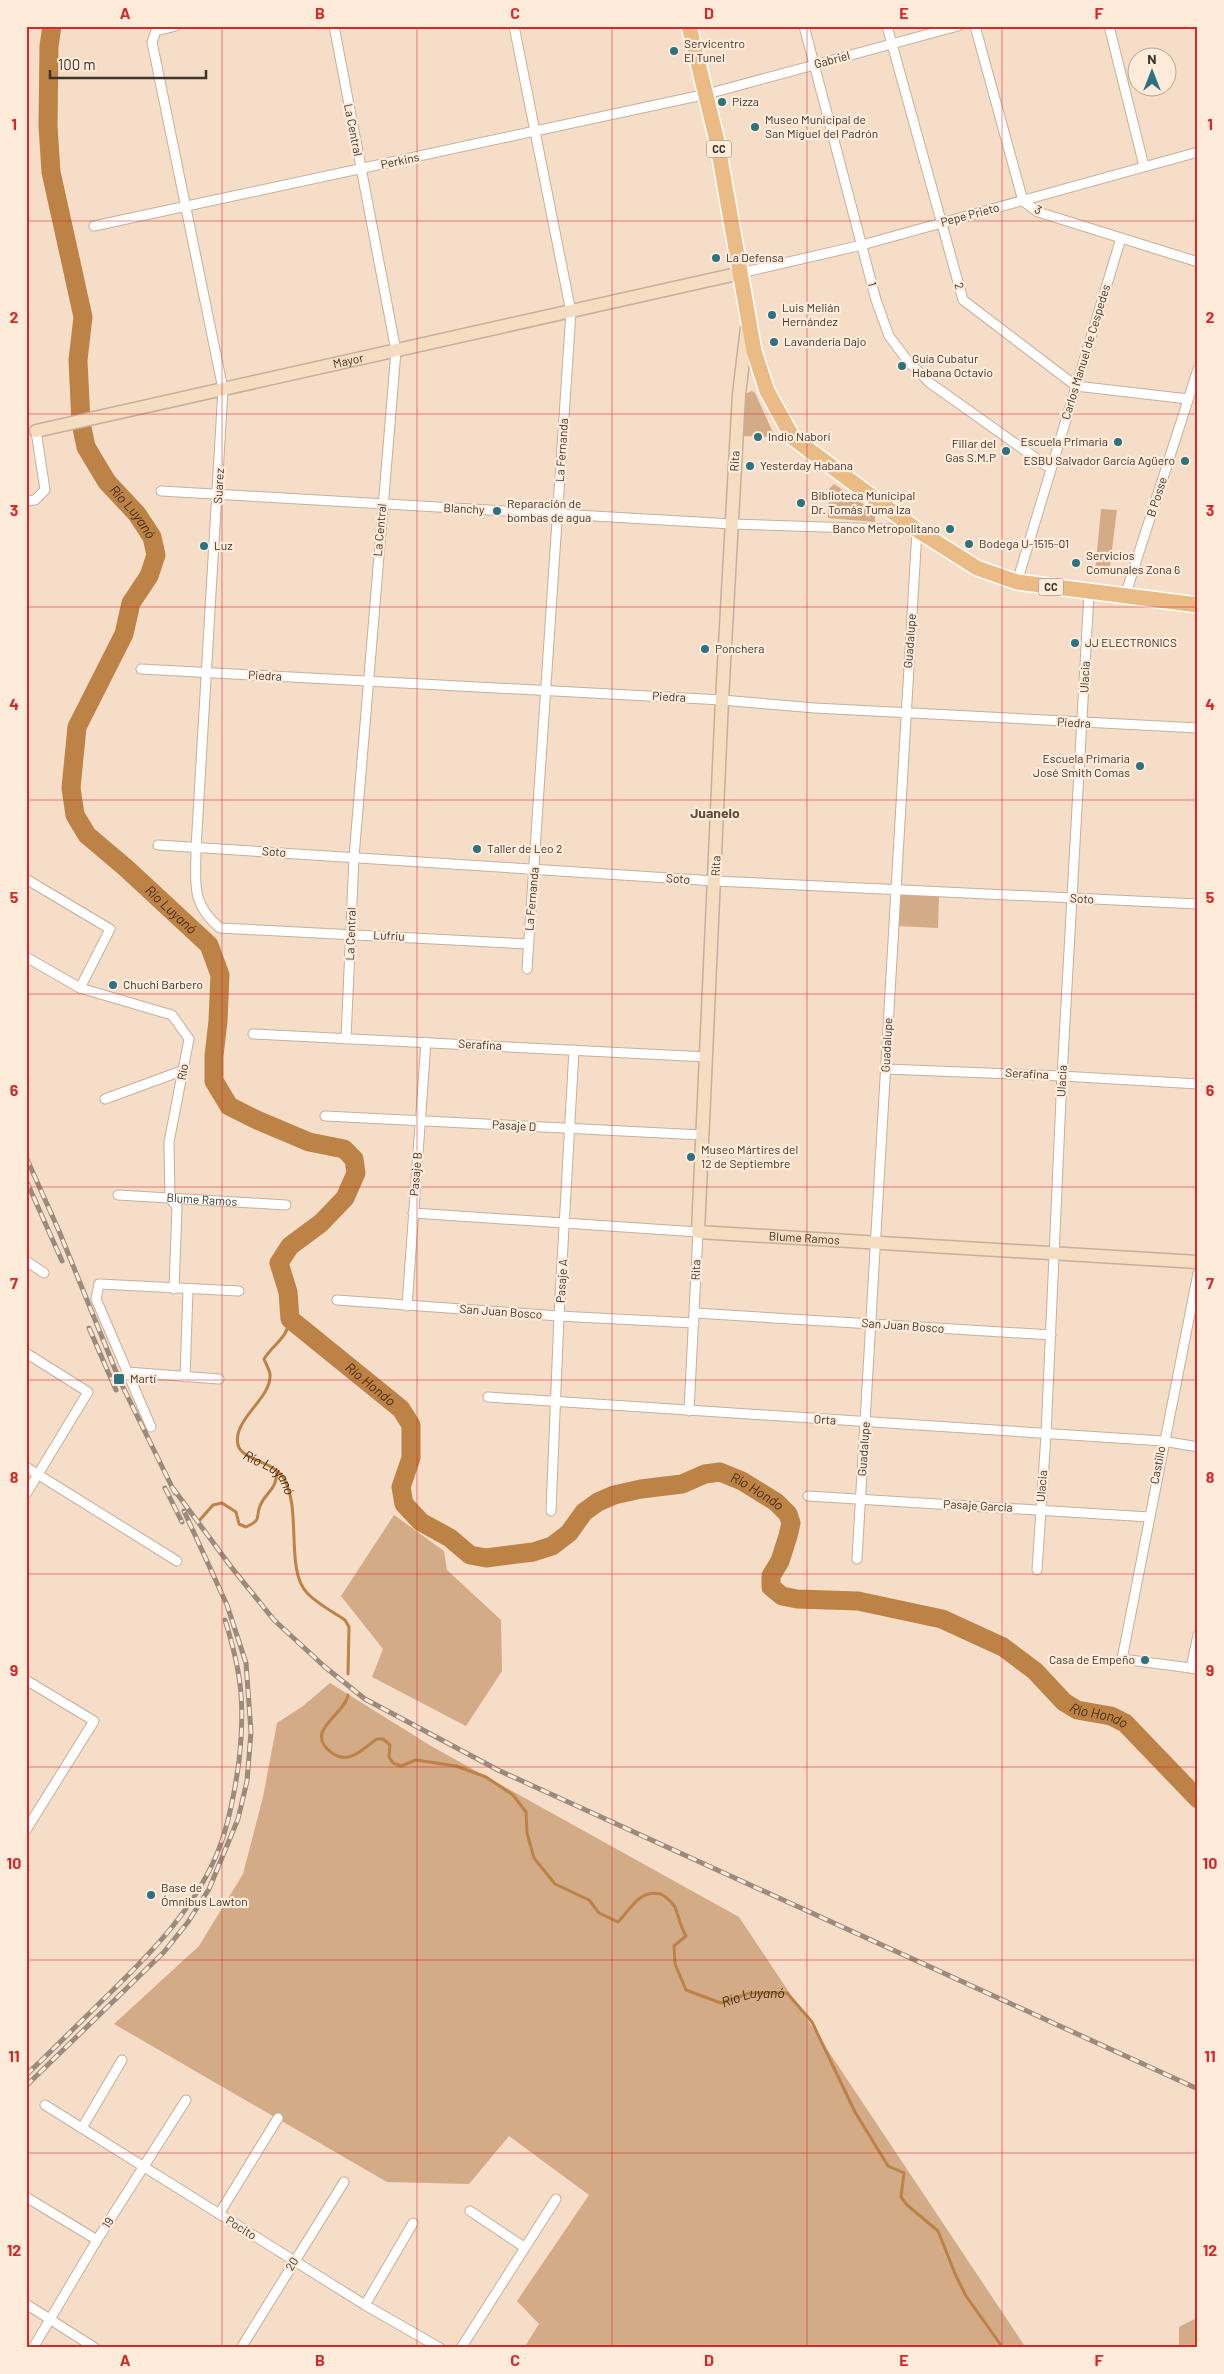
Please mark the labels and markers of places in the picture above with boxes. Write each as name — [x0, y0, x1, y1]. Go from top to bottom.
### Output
place label: Servicentro El Tunel — [684, 36, 745, 64]
marker: Servicentro El Tunel — [668, 45, 680, 57]
place label: Pizza — [732, 94, 759, 108]
marker: Pizza — [716, 96, 728, 108]
place label: Museo Municipal de San Miguel del Padrón — [765, 112, 878, 140]
marker: Museo Municipal de San Miguel del Padrón — [749, 121, 761, 133]
place label: La Defensa — [726, 250, 784, 264]
marker: La Defensa — [710, 252, 722, 264]
place label: Luis Melián Hernández — [782, 300, 840, 328]
marker: Luis Melián Hernández — [766, 309, 778, 321]
place label: Lavandería Dajo — [784, 334, 866, 348]
marker: Lavandería Dajo — [768, 336, 780, 348]
place label: Guía Cubatur Habana Octavio — [912, 351, 993, 379]
marker: Guía Cubatur Habana Octavio — [896, 360, 908, 372]
place label: Indio Naborí — [768, 429, 831, 443]
marker: Indio Naborí — [752, 431, 764, 443]
place label: Escuela Primaria — [1020, 434, 1108, 448]
place label: Filiar del Gas S.M.P — [945, 436, 996, 464]
marker: Escuela Primaria — [1112, 436, 1124, 448]
marker: Filiar del Gas S.M.P — [1000, 445, 1012, 457]
place label: ESBU Salvador García Agüero — [1023, 453, 1175, 467]
marker: ESBU Salvador García Agüero — [1179, 455, 1191, 467]
place label: Yesterday Habana — [760, 458, 853, 472]
marker: Yesterday Habana — [744, 460, 756, 472]
place label: Biblioteca Municipal Dr. Tomás Tuma Iza — [811, 488, 915, 516]
place label: Reparación de bombas de agua — [507, 496, 591, 524]
marker: Biblioteca Municipal Dr. Tomás Tuma Iza — [795, 497, 807, 509]
marker: Reparación de bombas de agua — [491, 505, 503, 517]
place label: Banco Metropolitano — [832, 521, 940, 535]
marker: Banco Metropolitano — [944, 523, 956, 535]
place label: Bodega U-1515-01 — [979, 536, 1069, 550]
place label: Luz — [214, 538, 233, 552]
marker: Bodega U-1515-01 — [963, 538, 975, 550]
marker: Luz — [198, 540, 210, 552]
place label: Servicios Comunales Zona 6 — [1086, 548, 1180, 576]
marker: Servicios Comunales Zona 6 — [1070, 557, 1082, 569]
place label: JJ ELECTRONICS — [1085, 635, 1177, 649]
marker: JJ ELECTRONICS — [1069, 637, 1081, 649]
place label: Ponchera — [715, 641, 764, 655]
marker: Ponchera — [699, 643, 711, 655]
place label: Escuela Primaria José Smith Comas — [1033, 751, 1130, 779]
marker: Escuela Primaria José Smith Comas — [1134, 760, 1146, 772]
place label: Taller de Leo 2 — [487, 841, 562, 855]
marker: Taller de Leo 2 — [471, 843, 483, 855]
place label: Chuchi Barbero — [123, 977, 203, 991]
marker: Chuchi Barbero — [107, 979, 119, 991]
place label: Museo Mártires del 12 de Septiembre — [701, 1142, 798, 1170]
marker: Museo Mártires del 12 de Septiembre — [685, 1151, 697, 1163]
place label: Martí — [130, 1371, 157, 1385]
marker: Martí — [112, 1372, 126, 1386]
place label: Casa de Empeño — [1049, 1652, 1135, 1666]
marker: Casa de Empeño — [1139, 1654, 1151, 1666]
place label: Base de Ómnibus Lawton — [161, 1880, 248, 1908]
marker: Base de Ómnibus Lawton — [145, 1889, 157, 1901]

